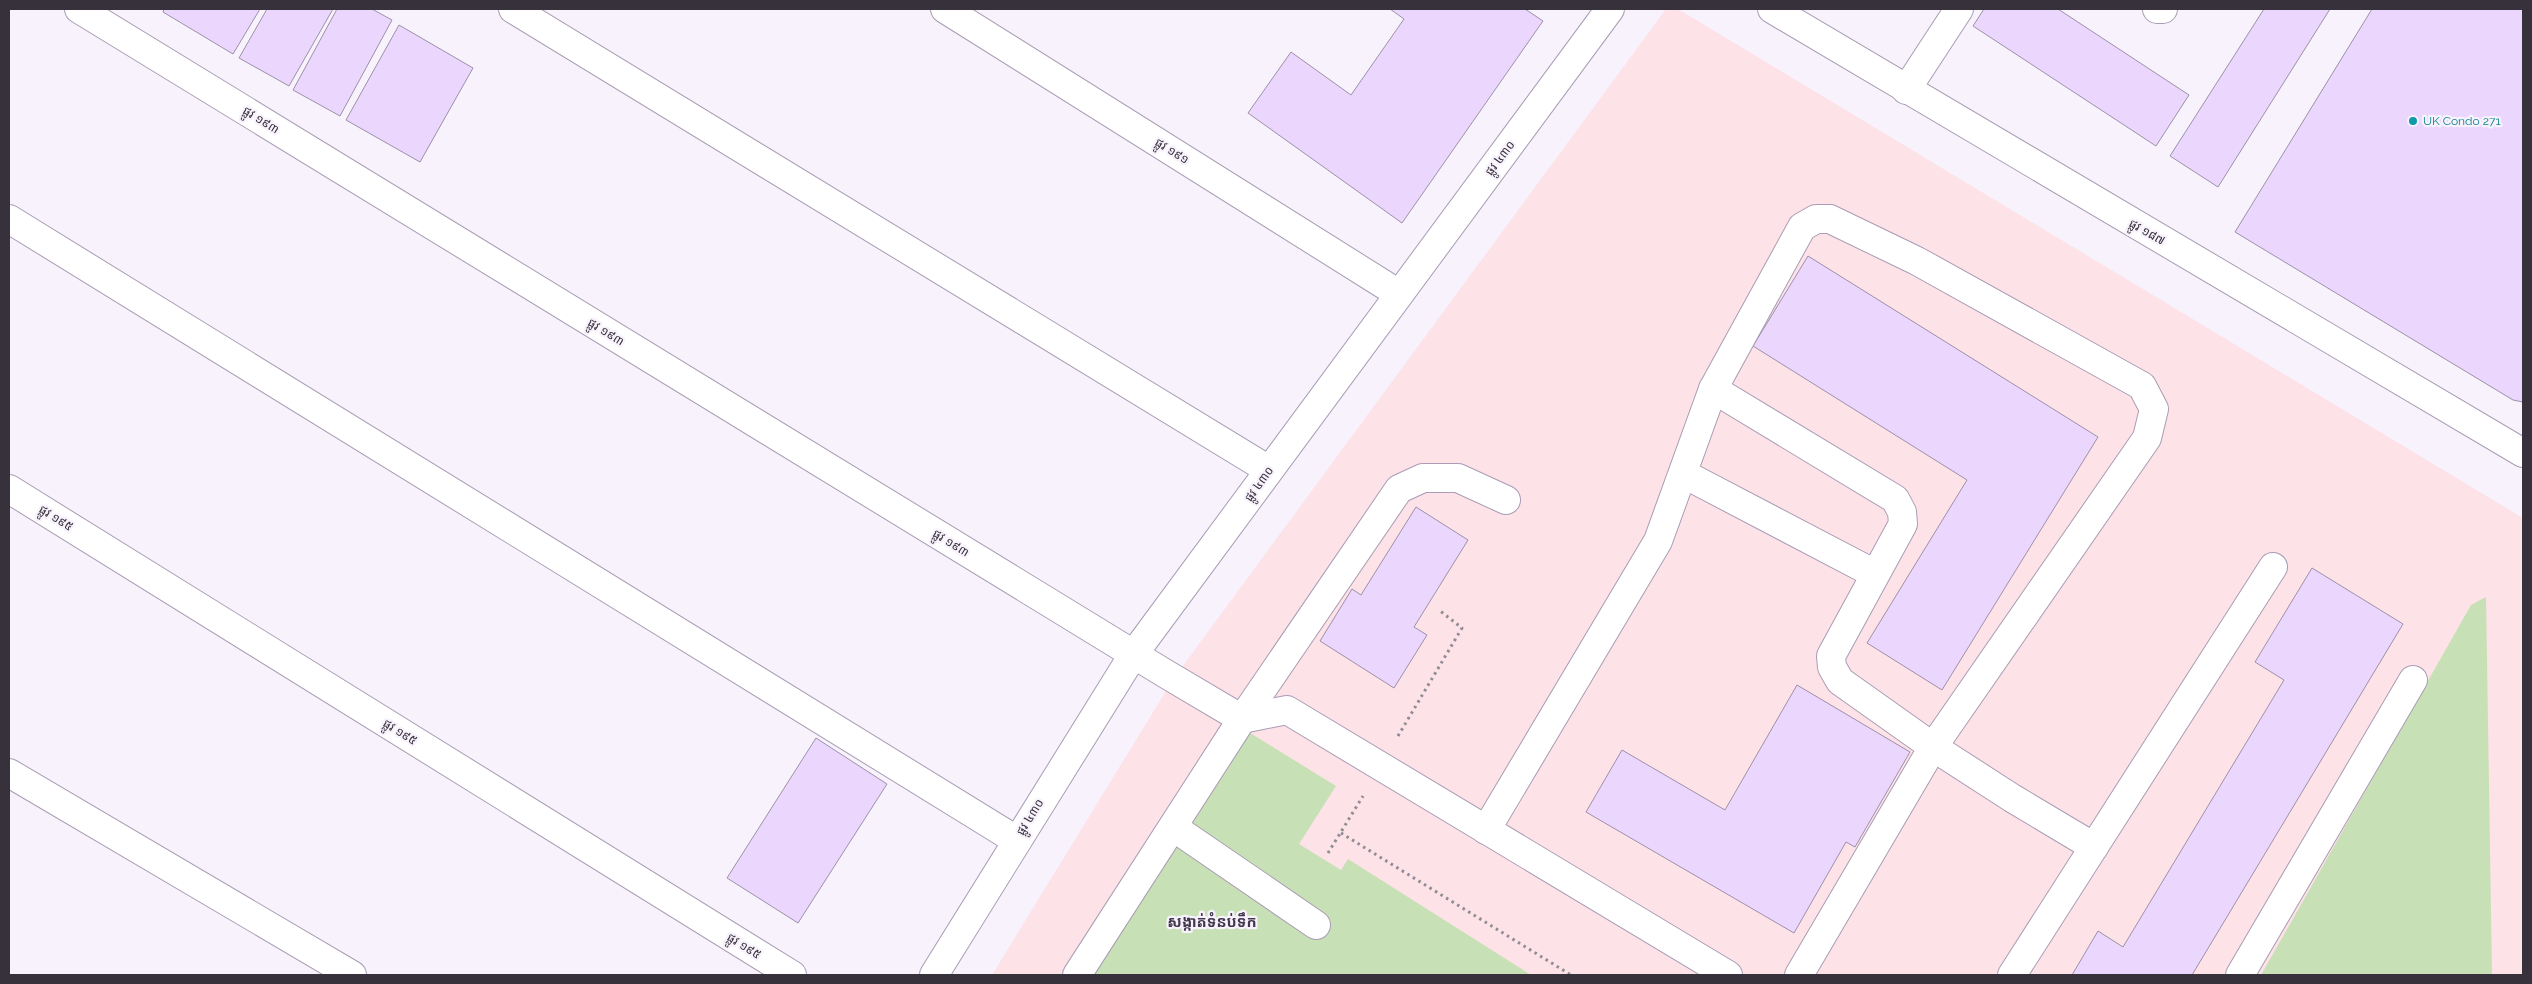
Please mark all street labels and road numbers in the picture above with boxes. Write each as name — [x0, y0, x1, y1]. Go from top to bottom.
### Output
street label: ផ្លូវ ១៩៣ — [238, 103, 282, 140]
street label: ផ្លូវ ១៩១ — [1151, 135, 1192, 170]
street label: ផ្លូវ ៤៣០ — [1482, 138, 1521, 180]
street label: ផ្លូវ ១៨៧ — [2125, 216, 2167, 251]
street label: ផ្លូវ ១៩៣ — [583, 315, 627, 352]
street label: ផ្លូវ ៤៣០ — [1242, 464, 1279, 506]
street label: ផ្លូវ ១៩៥ — [35, 502, 76, 537]
street label: ផ្លូវ ១៩៣ — [928, 526, 972, 563]
street label: ផ្លូវ ១៩៥ — [379, 716, 420, 751]
street label: ផ្លូវ ៤៣០ — [1013, 796, 1050, 840]
street label: ផ្លូវ ១៩៥ — [723, 930, 764, 965]

